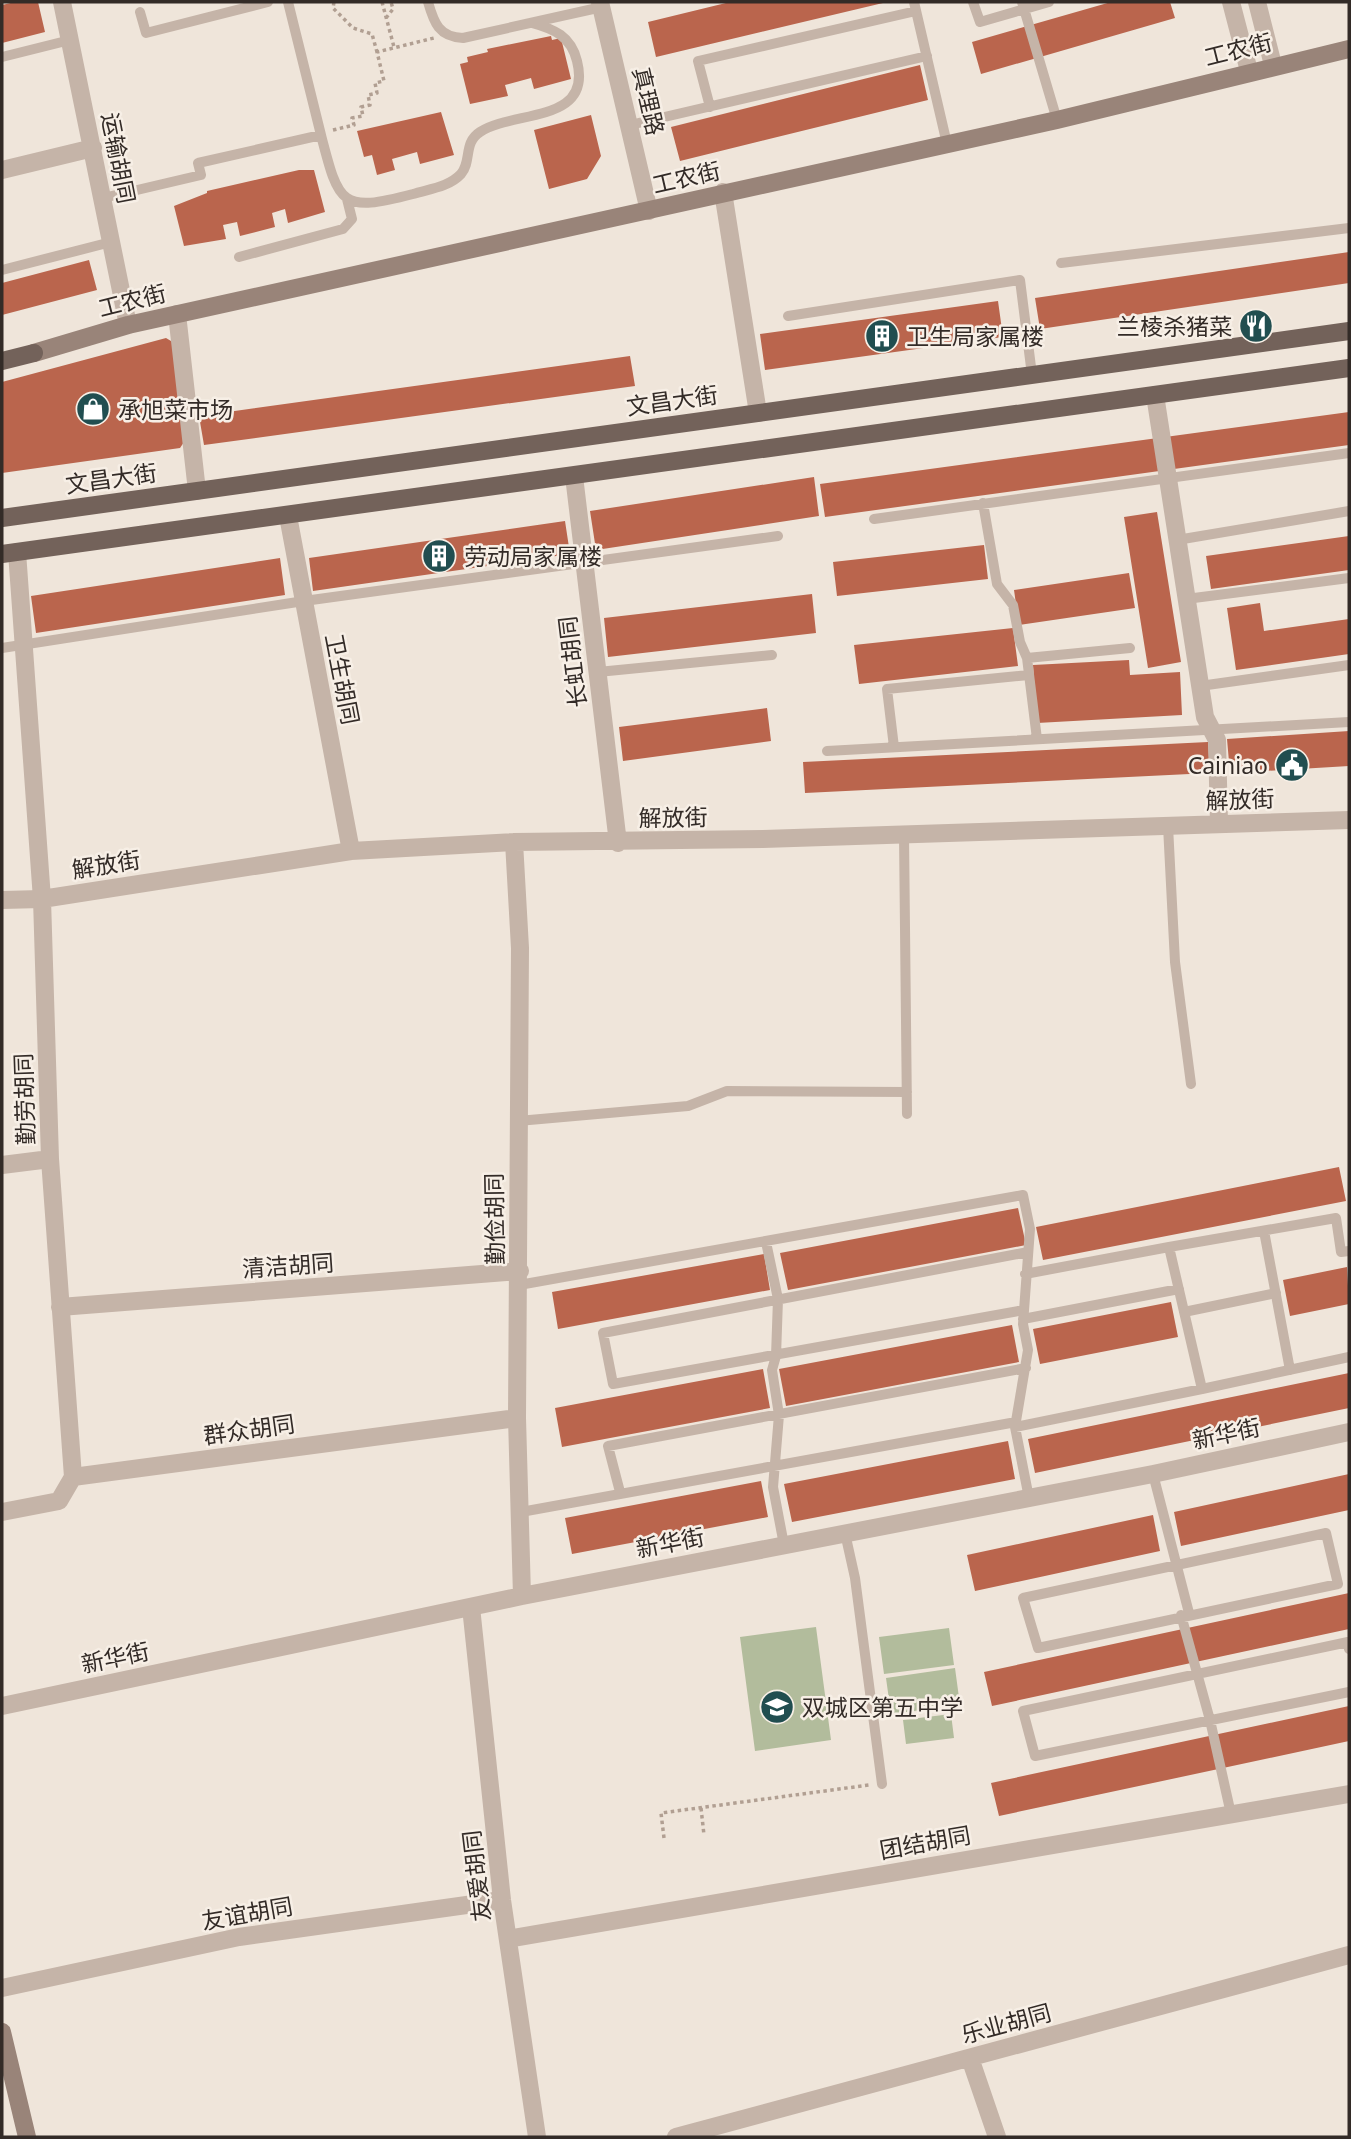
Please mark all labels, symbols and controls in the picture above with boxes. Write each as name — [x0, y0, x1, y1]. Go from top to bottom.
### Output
street label: 工农街 — [1201, 25, 1275, 73]
street label: 真理路 — [626, 64, 672, 138]
street label: 运输胡同 — [95, 110, 143, 206]
street label: 工农街 — [649, 154, 723, 200]
street label: 工农街 — [95, 276, 169, 324]
restaurant icon: 兰棱杀猪菜 — [1237, 307, 1275, 345]
place label: 兰棱杀猪菜 — [1117, 310, 1232, 342]
building icon: 卫生局家属楼 — [863, 317, 901, 355]
place label: 卫生局家属楼 — [906, 320, 1044, 352]
street label: 文昌大街 — [624, 378, 720, 422]
shop icon: 承旭菜市场 — [74, 390, 112, 428]
place label: 承旭菜市场 — [118, 393, 233, 425]
street label: 文昌大街 — [63, 456, 159, 500]
building icon: 劳动局家属楼 — [420, 537, 458, 575]
place label: 劳动局家属楼 — [464, 540, 602, 572]
street label: 长虹胡同 — [551, 614, 593, 710]
street label: 卫生胡同 — [319, 631, 367, 727]
public building icon: Cainiao — [1273, 746, 1311, 784]
place label: Cainiao — [1188, 749, 1268, 781]
street label: 解放街 — [1205, 782, 1275, 816]
street label: 解放街 — [638, 800, 708, 834]
street label: 解放街 — [69, 843, 143, 885]
street label: 勤劳胡同 — [6, 1052, 42, 1146]
street label: 勤俭胡同 — [477, 1173, 511, 1265]
street label: 清洁胡同 — [241, 1246, 335, 1284]
street label: 群众胡同 — [201, 1407, 297, 1451]
street label: 新华街 — [1189, 1410, 1263, 1456]
street label: 新华街 — [633, 1520, 707, 1564]
street label: 新华街 — [78, 1634, 152, 1680]
school or university icon: 双城区第五中学 — [758, 1688, 796, 1726]
place label: 双城区第五中学 — [802, 1691, 963, 1723]
street label: 团结胡同 — [877, 1818, 973, 1866]
street label: 友爱胡同 — [455, 1828, 497, 1924]
street label: 友谊胡同 — [199, 1889, 295, 1937]
street label: 乐业胡同 — [957, 1996, 1055, 2050]

